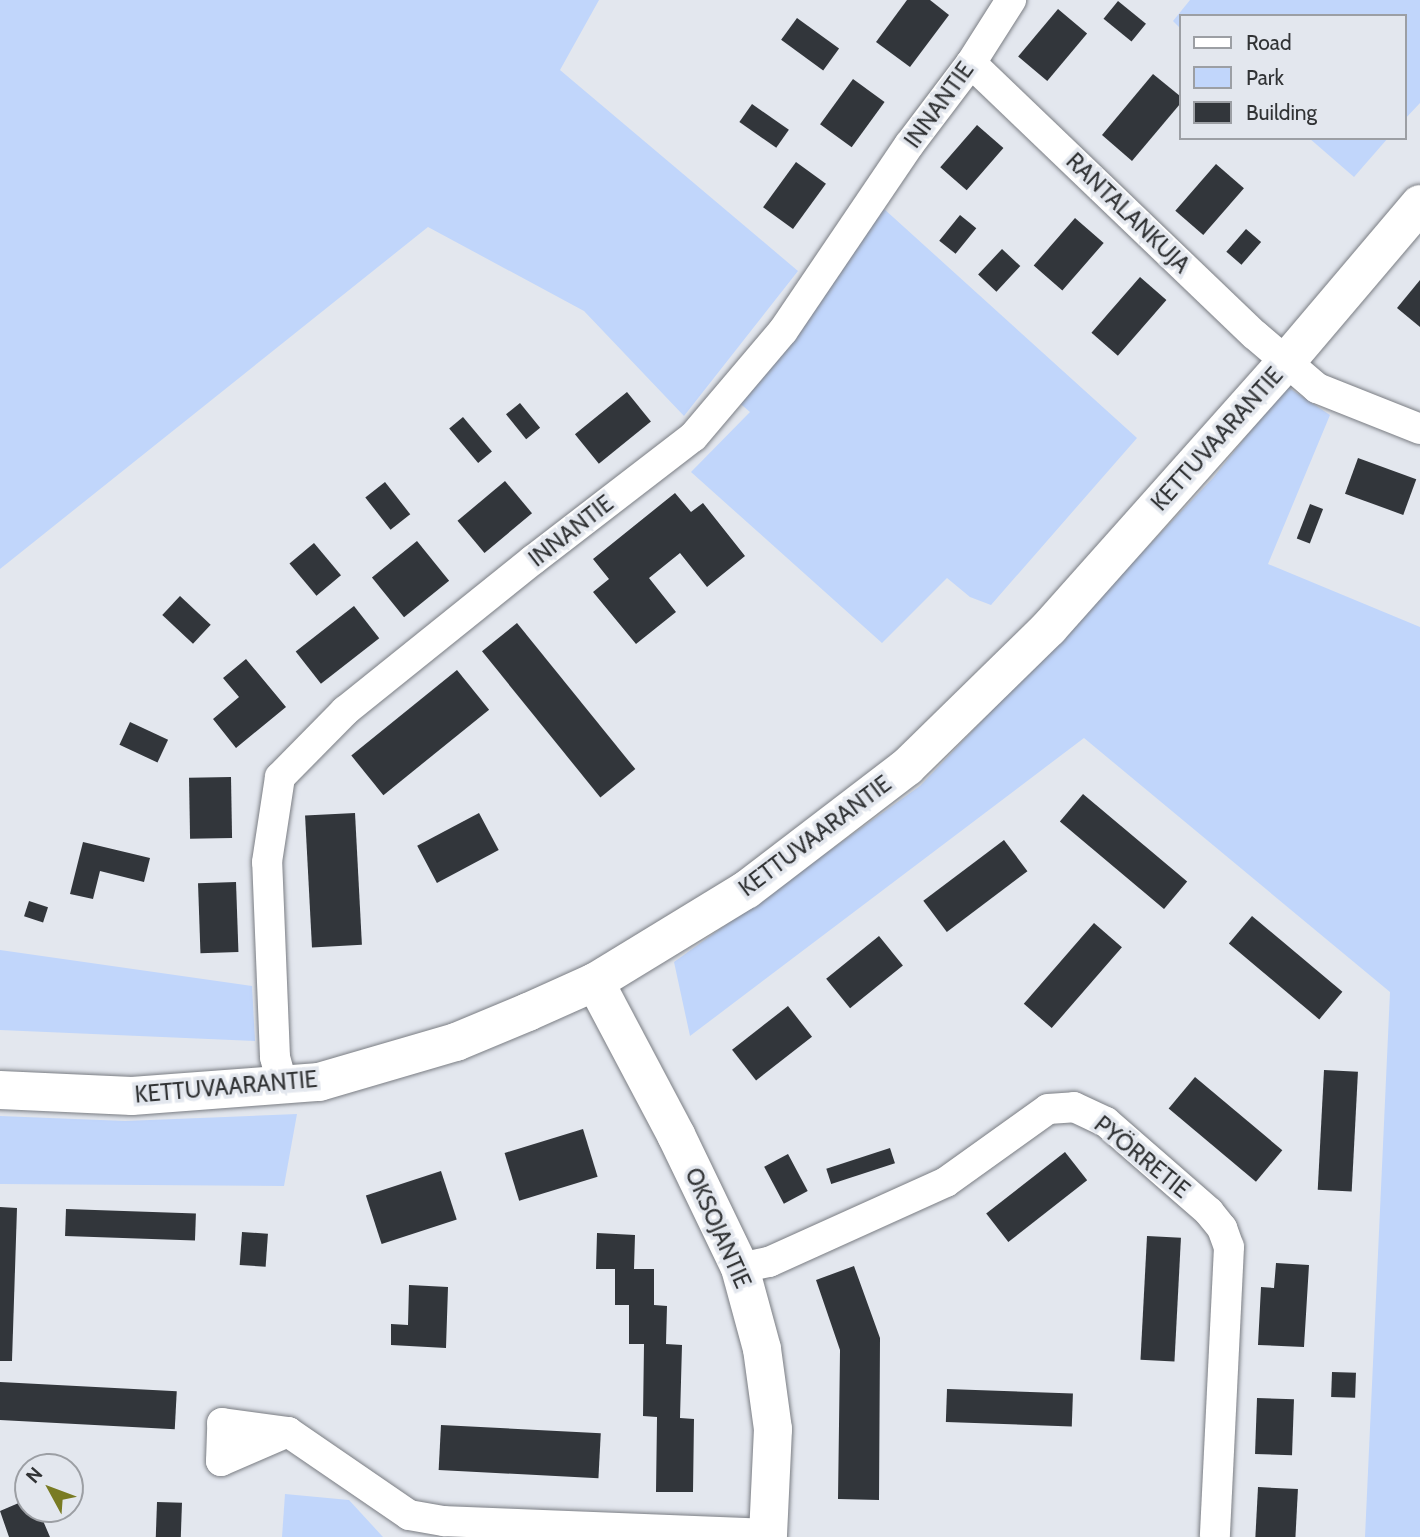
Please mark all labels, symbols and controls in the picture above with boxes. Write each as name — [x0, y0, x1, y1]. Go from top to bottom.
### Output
legend — [1178, 14, 1406, 140]
text: Road — [1246, 30, 1292, 55]
street label: INNANTIE — [899, 57, 979, 153]
text: Park — [1246, 65, 1284, 90]
text: Building — [1246, 100, 1317, 125]
street label: RANTALANKUJA — [1061, 147, 1195, 279]
street label: KETTUVAARANTIE — [1145, 362, 1289, 516]
street label: INNANTIE — [523, 490, 619, 572]
street label: KETTUVAARANTIE — [734, 770, 896, 902]
street label: KETTUVAARANTIE — [134, 1065, 318, 1109]
street label: PYÖRRETIE — [1089, 1110, 1195, 1204]
street label: OKSOJANTIE — [679, 1164, 757, 1292]
north arrow — [14, 1453, 84, 1523]
text: N — [21, 1463, 47, 1488]

